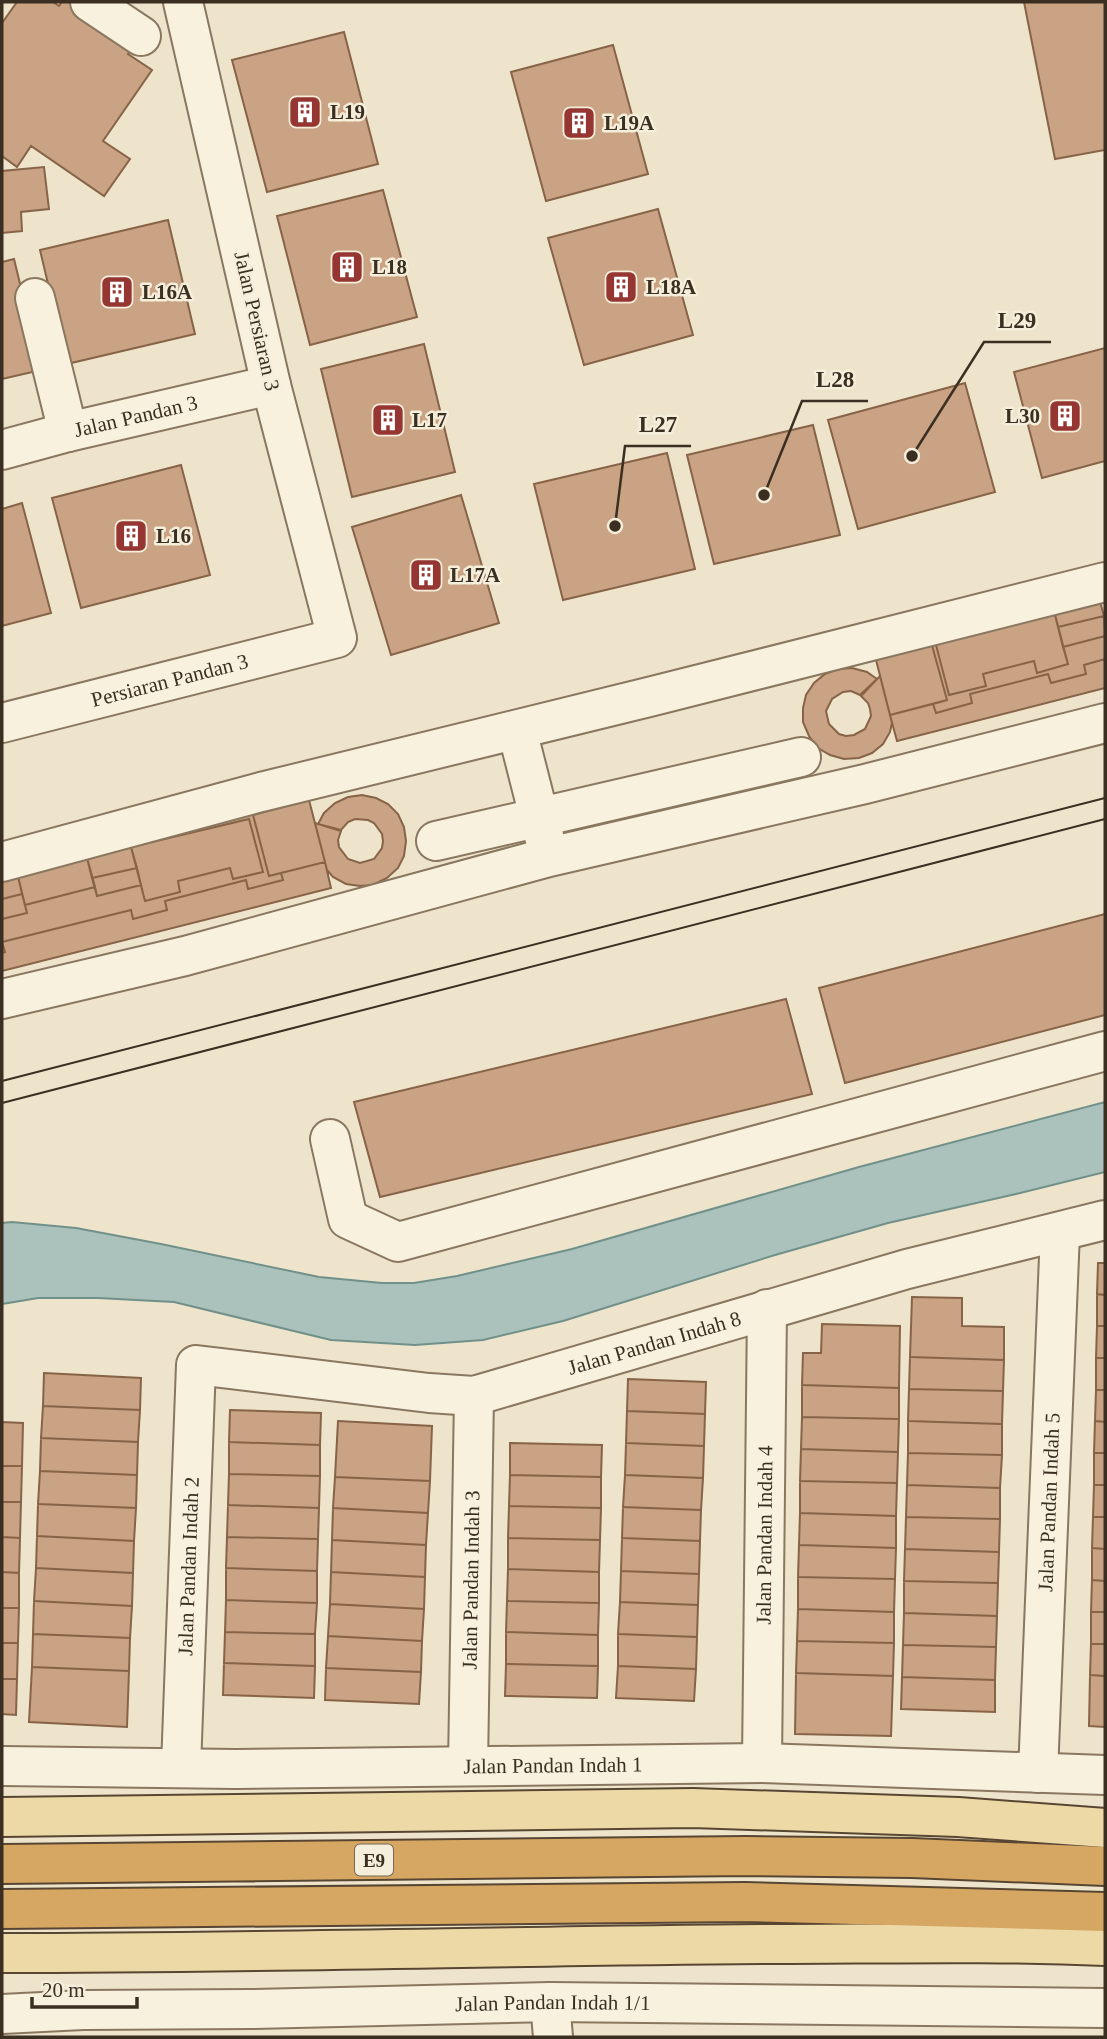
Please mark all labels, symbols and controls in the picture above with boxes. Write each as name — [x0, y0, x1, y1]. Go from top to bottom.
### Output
building icon: L19 — [286, 93, 324, 131]
place label: L19 — [330, 100, 365, 124]
building icon: L19A — [560, 104, 598, 142]
place label: L19A — [604, 111, 655, 135]
building icon: L18 — [328, 248, 366, 286]
street label: Jalan Persiaran 3 — [229, 249, 285, 393]
place label: L18 — [372, 255, 407, 279]
building icon: L18A — [602, 268, 640, 306]
building icon: L16A — [98, 273, 136, 311]
place label: L18A — [646, 275, 697, 299]
place label: L16A — [142, 280, 193, 304]
callout: L29 — [984, 298, 1051, 342]
text: L29 — [998, 308, 1036, 333]
callout: L28 — [802, 357, 868, 401]
text: L28 — [816, 367, 854, 392]
street label: Jalan Pandan 3 — [72, 390, 200, 442]
building icon: L30 — [1046, 397, 1084, 435]
building icon: L17 — [369, 401, 407, 439]
callout: L27 — [625, 402, 691, 446]
place label: L30 — [1005, 404, 1040, 428]
place label: L17 — [412, 408, 447, 432]
text: L27 — [639, 412, 677, 437]
building icon: L16 — [112, 517, 150, 555]
place label: L16 — [156, 524, 191, 548]
building icon: L17A — [407, 556, 445, 594]
place label: L17A — [450, 563, 501, 587]
street label: Persiaran Pandan 3 — [89, 649, 251, 712]
street label: Jalan Pandan Indah 8 — [565, 1306, 744, 1380]
street label: Jalan Pandan Indah 5 — [1033, 1412, 1065, 1592]
street label: Jalan Pandan Indah 4 — [752, 1445, 778, 1625]
street label: Jalan Pandan Indah 2 — [173, 1476, 204, 1656]
street label: Jalan Pandan Indah 3 — [458, 1490, 484, 1670]
street label: Jalan Pandan Indah 1 — [463, 1752, 643, 1778]
road number: E9 — [355, 1844, 393, 1876]
scale bar — [32, 1966, 136, 2010]
text: 20 m — [42, 1978, 85, 2002]
street label: Jalan Pandan Indah 1/1 — [455, 1990, 651, 2016]

